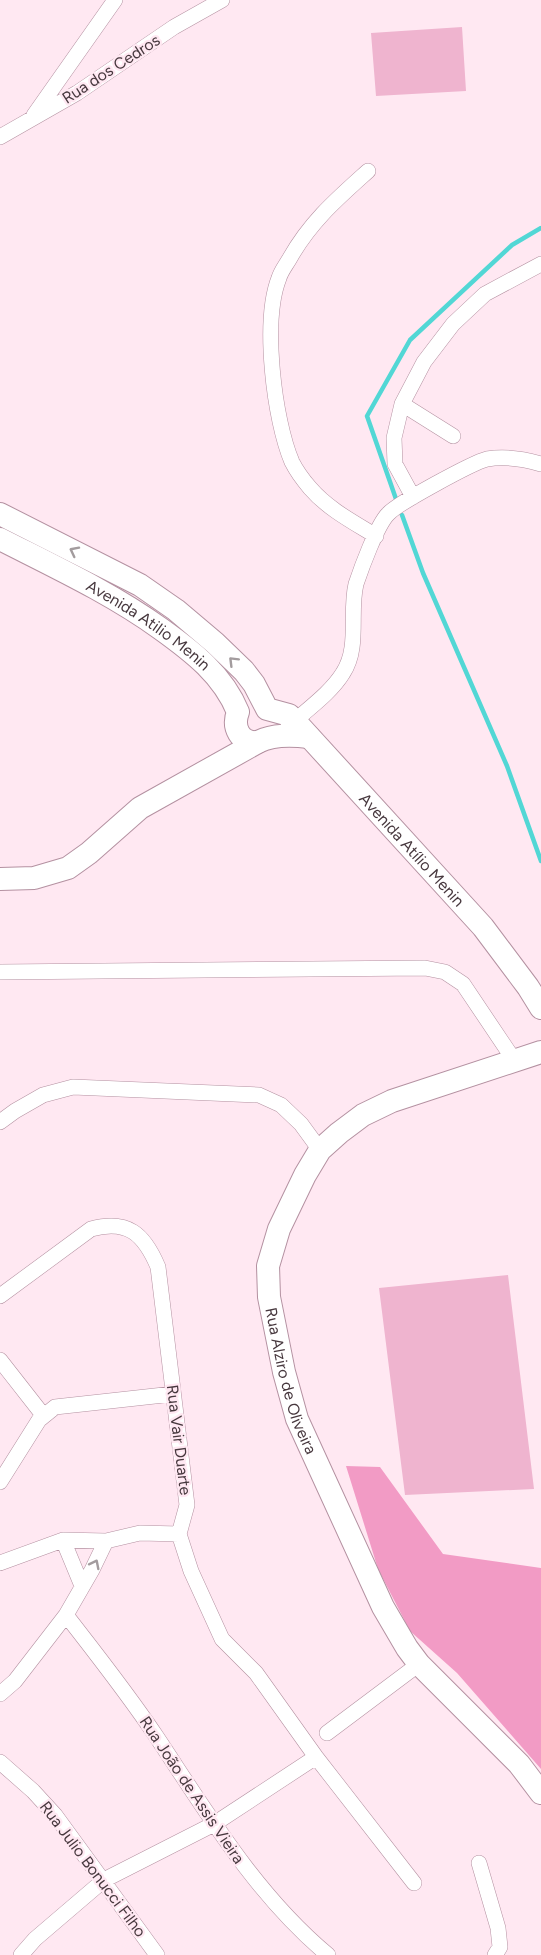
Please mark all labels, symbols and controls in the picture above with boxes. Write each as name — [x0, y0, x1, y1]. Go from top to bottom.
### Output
street label: Rua dos Cedros — [58, 30, 164, 108]
one-way arrow — [69, 547, 80, 559]
street label: Avenida Atilio Menin — [83, 576, 215, 674]
one-way arrow — [230, 658, 241, 669]
street label: Avenida Atílio Menin — [356, 789, 469, 910]
street label: Rua Alziro de Oliveira — [262, 1306, 321, 1457]
street label: Rua Vair Duarte — [163, 1384, 195, 1496]
one-way arrow — [88, 1560, 99, 1570]
street label: Rua João de Assis Vieira — [136, 1713, 248, 1867]
street label: Rua Julio Bonucci Filho — [36, 1798, 150, 1940]

